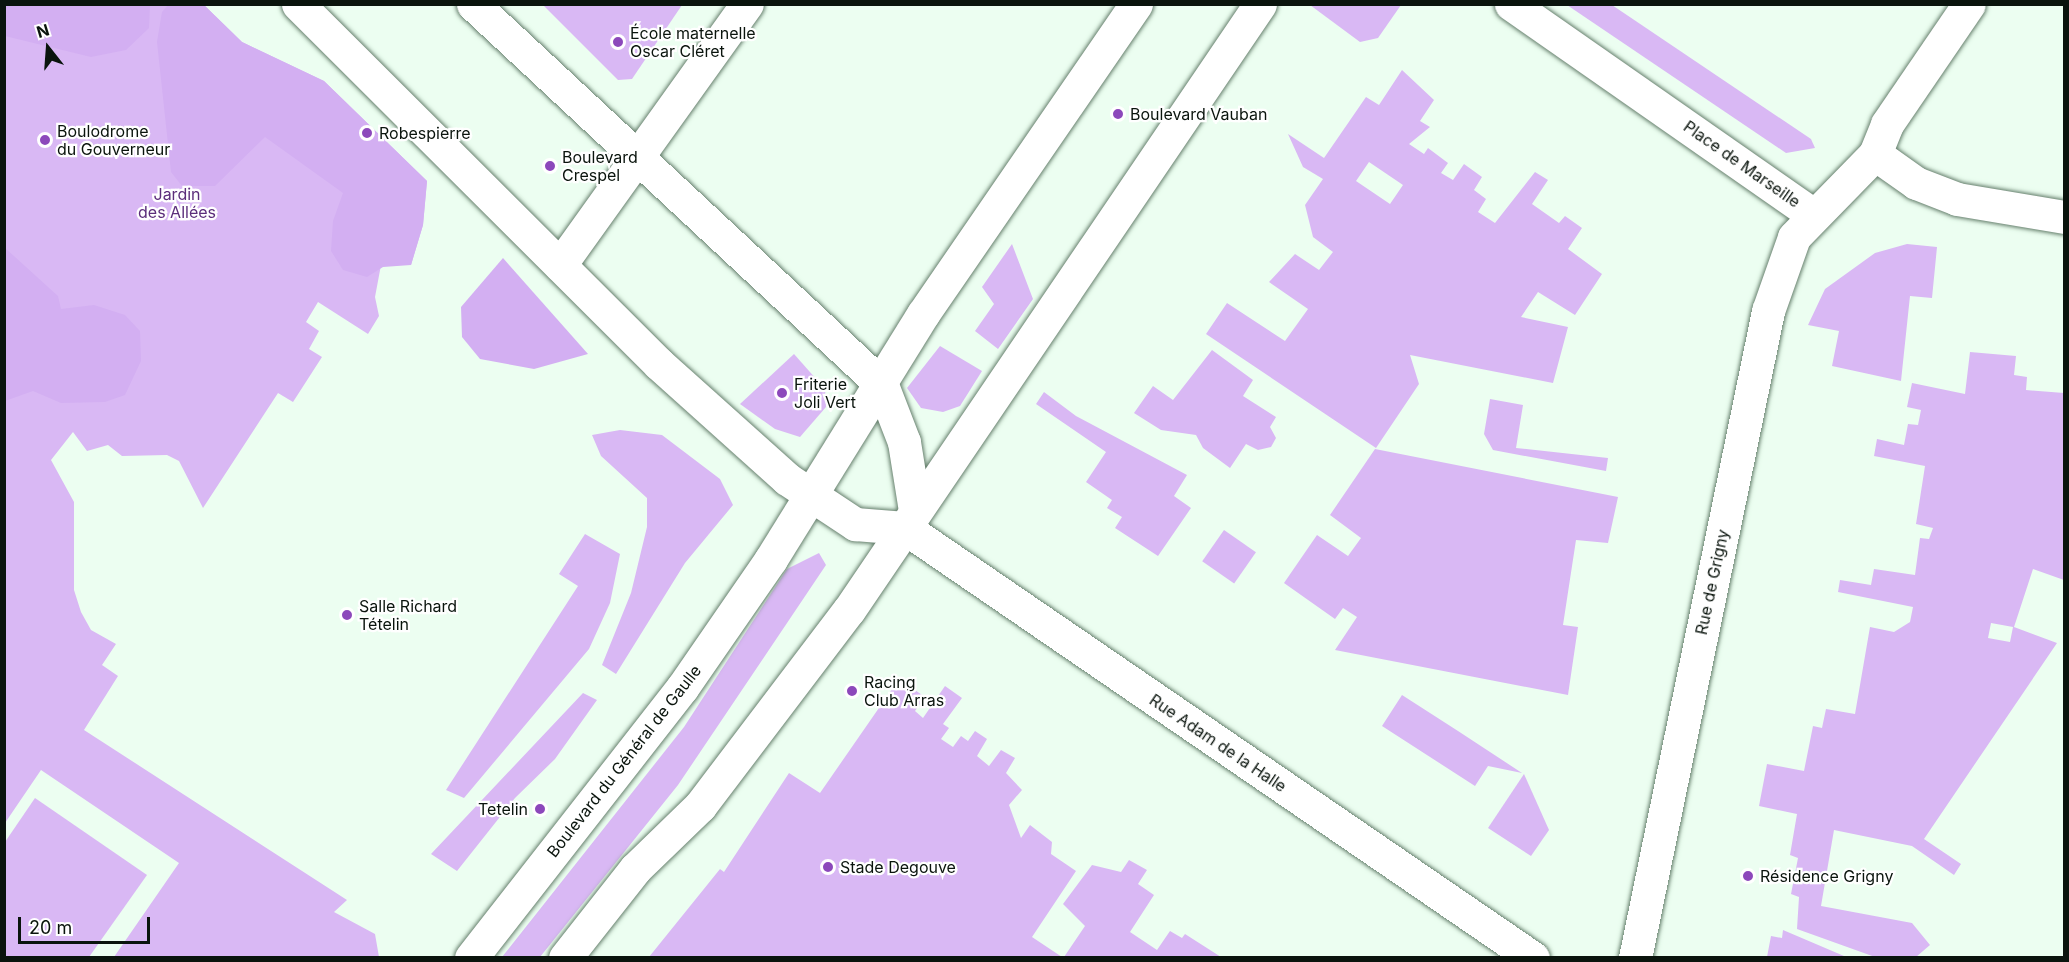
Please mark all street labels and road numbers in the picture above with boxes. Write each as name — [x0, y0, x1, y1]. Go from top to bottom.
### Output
street label: Place de Marseille — [1680, 117, 1804, 211]
street label: Rue de Grigny — [1691, 528, 1733, 636]
street label: Boulevard du Général de Gaulle — [543, 661, 705, 861]
street label: Rue Adam de la Halle — [1146, 690, 1290, 796]

